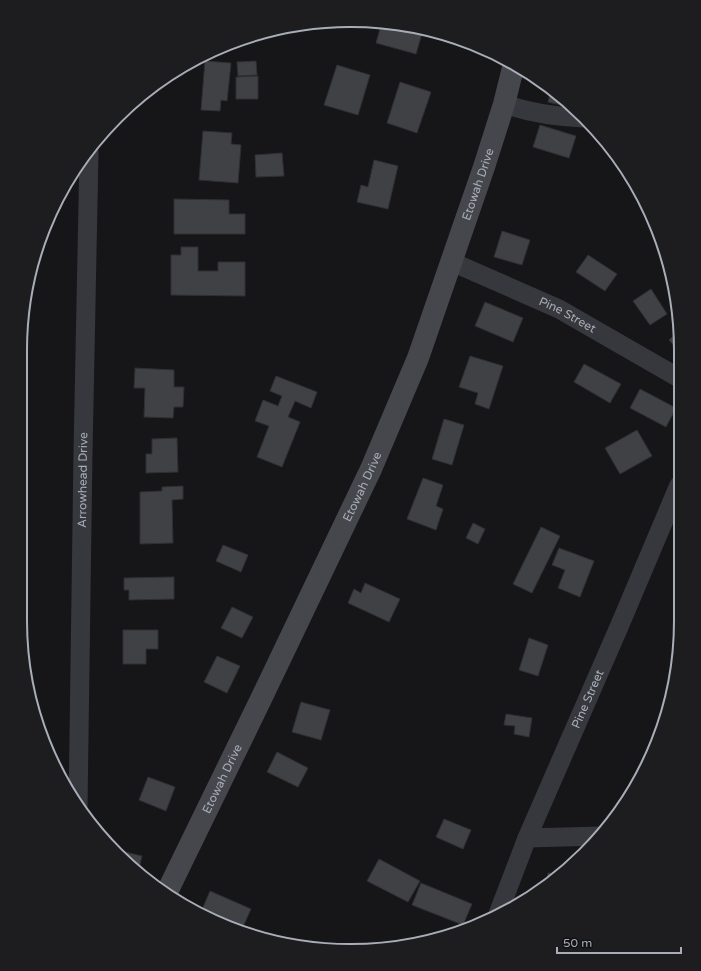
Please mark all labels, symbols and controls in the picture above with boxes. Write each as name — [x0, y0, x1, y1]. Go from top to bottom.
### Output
street label: Etowah Drive — [459, 146, 497, 222]
street label: Pine Street — [537, 294, 599, 336]
street label: Arrowhead Drive — [75, 432, 90, 528]
street label: Etowah Drive — [340, 449, 385, 524]
street label: Pine Street — [569, 667, 607, 730]
street label: Etowah Drive — [199, 742, 245, 816]
scale bar — [557, 929, 681, 955]
text: 50 m — [563, 936, 592, 950]

